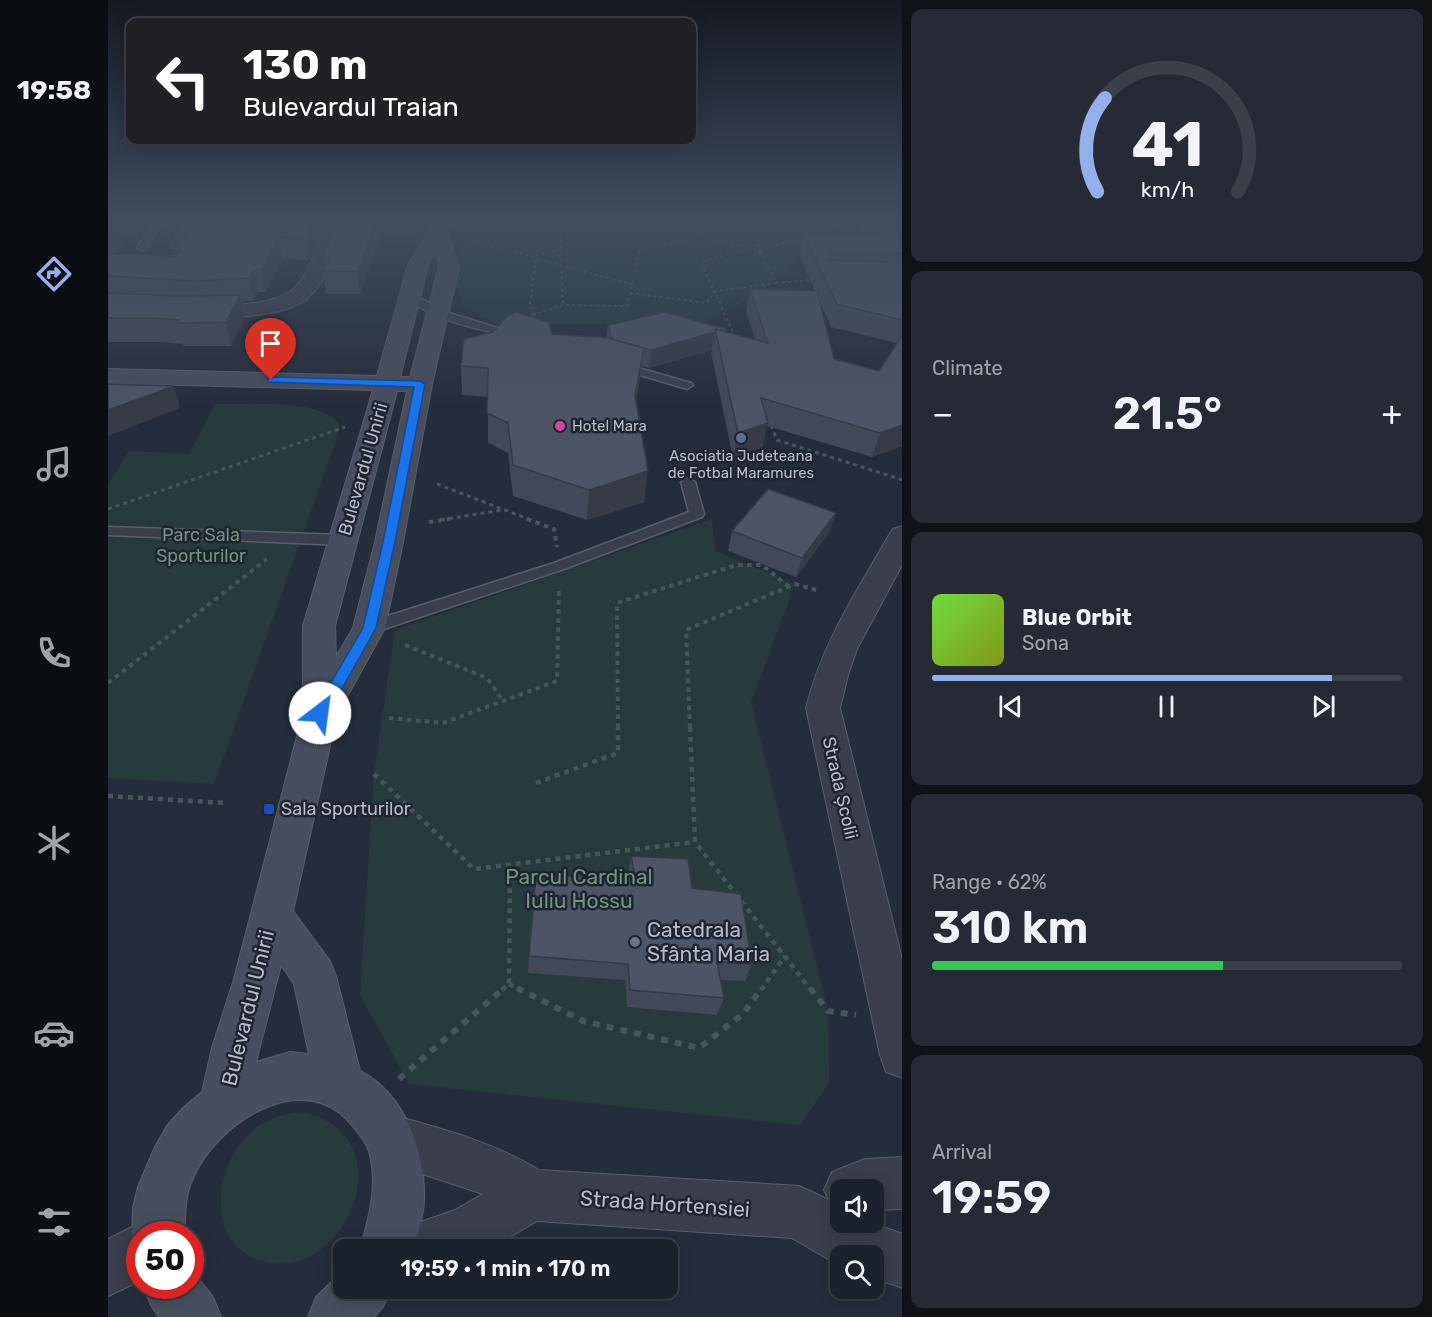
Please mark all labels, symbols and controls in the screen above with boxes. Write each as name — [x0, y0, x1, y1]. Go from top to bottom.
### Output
text: 130 m — [243, 40, 368, 90]
icon: left — [144, 42, 222, 120]
text: 19:58 — [17, 74, 91, 106]
text: Bulevardul Traian — [243, 91, 459, 123]
text: 41 — [1131, 108, 1203, 182]
text: km/h — [1140, 178, 1194, 203]
icon: directions — [33, 253, 75, 295]
pin — [245, 318, 296, 380]
icon: arrive — [254, 327, 287, 360]
text: Climate — [932, 356, 1003, 380]
text: 21.5° — [1113, 387, 1222, 440]
text: − — [932, 394, 953, 433]
text: + — [1381, 394, 1402, 433]
street label: Bulevardul Unirii — [334, 400, 392, 538]
place label: Hotel Mara — [572, 417, 647, 435]
marker: Hotel Mara — [553, 419, 567, 433]
marker: Asociatia Judeteana de Fotbal Maramures — [734, 431, 748, 445]
icon: music — [33, 443, 75, 485]
place label: Asociatia Judeteana de Fotbal Maramures — [668, 447, 815, 482]
park label: Parc Sala Sporturilor — [156, 524, 246, 567]
text: Blue Orbit — [1022, 604, 1132, 631]
text: Sona — [1022, 631, 1069, 655]
icon: phone — [33, 632, 75, 674]
position arrow — [288, 681, 352, 745]
icon: previous — [994, 690, 1027, 723]
icon: pause — [1150, 690, 1183, 723]
icon: next — [1307, 690, 1340, 723]
street label: Strada Școlii — [818, 735, 862, 841]
place label: Sala Sporturilor — [281, 798, 411, 820]
marker: Sala Sporturilor — [262, 802, 276, 816]
icon: climate — [33, 822, 75, 864]
park label: Parcul Cardinal Iuliu Hossu — [505, 864, 653, 913]
text: Range · 62% — [932, 870, 1047, 894]
text: 310 km — [932, 901, 1088, 954]
place label: Catedrala Sfânta Maria — [647, 917, 770, 966]
street label: Bulevardul Unirii — [216, 927, 279, 1088]
marker: Catedrala Sfânta Maria — [628, 935, 642, 949]
icon: car — [33, 1012, 75, 1054]
text: Arrival — [932, 1140, 992, 1164]
text: 19:59 — [932, 1171, 1051, 1224]
map controls — [830, 1179, 884, 1299]
button: sound — [830, 1179, 884, 1233]
street label: Strada Hortensiei — [579, 1185, 751, 1222]
icon: filters — [33, 1201, 75, 1243]
speed limit sign: 50 — [126, 1221, 204, 1299]
button: search — [830, 1245, 884, 1299]
text: 19:59 · 1 min · 170 m — [400, 1255, 611, 1282]

